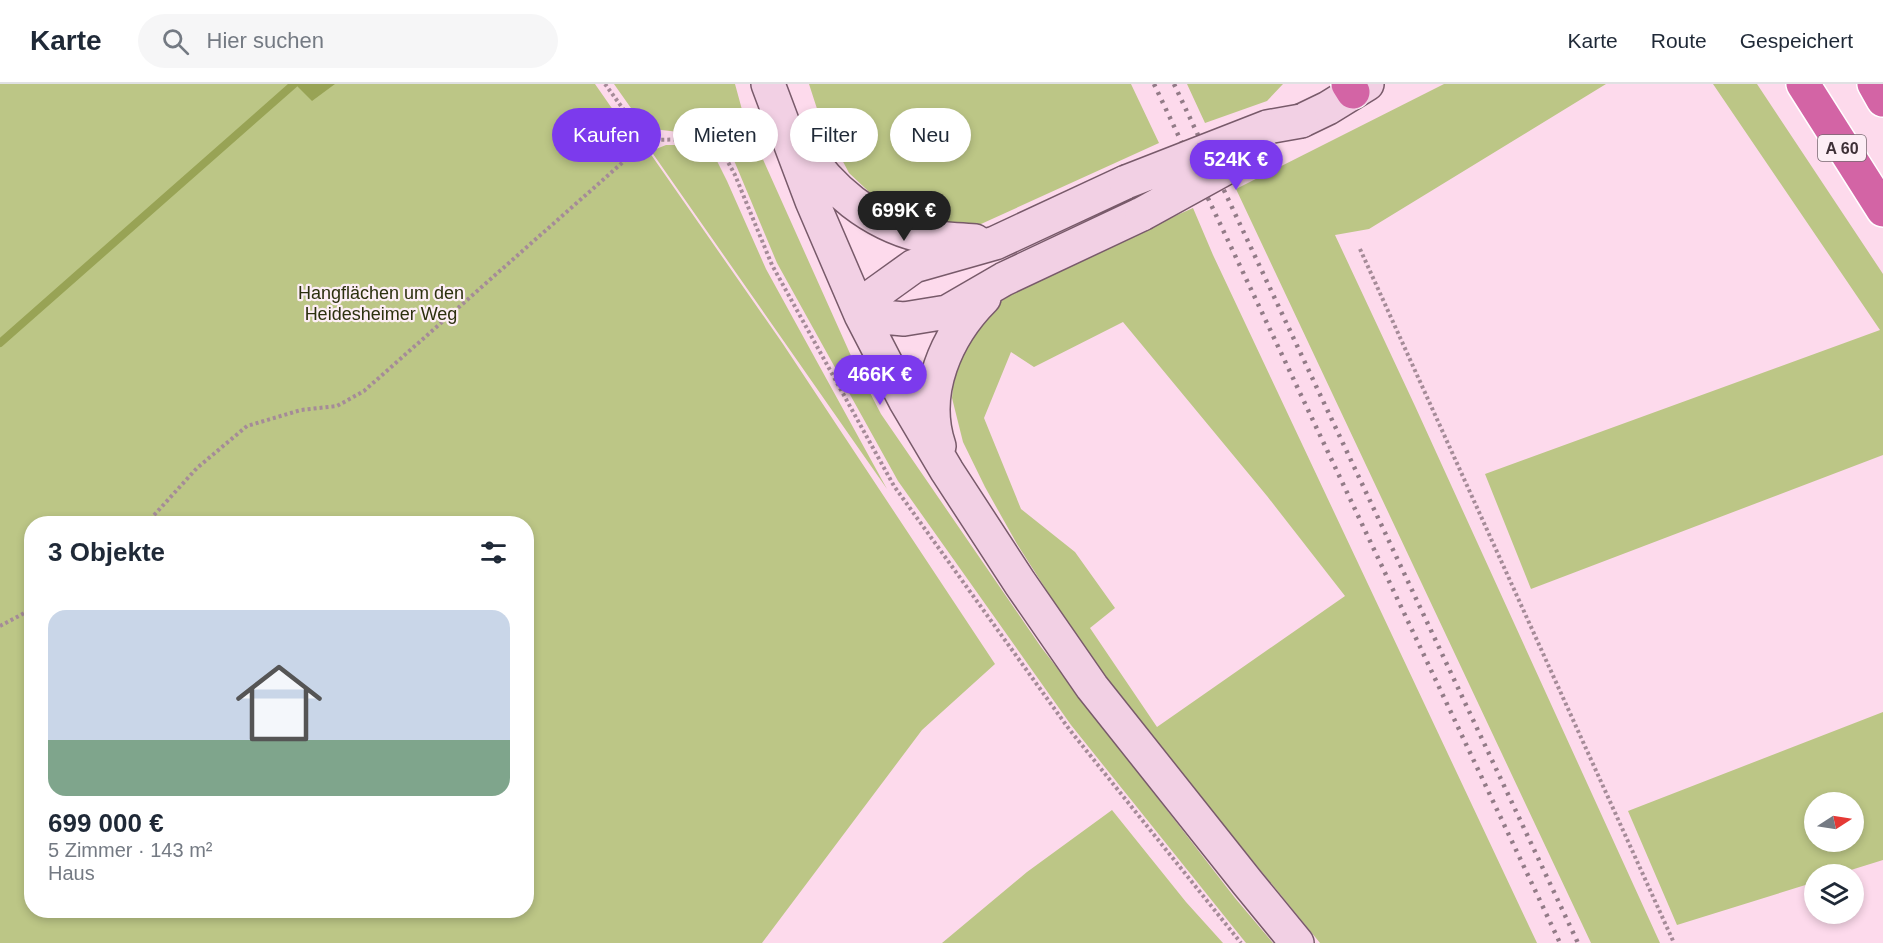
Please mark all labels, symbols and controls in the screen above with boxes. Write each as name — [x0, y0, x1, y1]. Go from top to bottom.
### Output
search box — [138, 14, 558, 68]
text: Karte — [30, 25, 102, 56]
icon: search — [159, 25, 192, 58]
text: Hier suchen — [207, 28, 324, 53]
text: Karte — [1568, 29, 1618, 52]
text: Route — [1651, 29, 1707, 52]
text: Gespeichert — [1740, 29, 1853, 52]
chip: Kaufen — [552, 108, 661, 162]
chip: Mieten — [673, 108, 778, 162]
chip: Filter — [790, 108, 878, 162]
chip: Neu — [890, 108, 971, 162]
road number: A 60 — [1818, 135, 1866, 161]
pin: 524K € — [1187, 140, 1285, 191]
text: 524K € — [1204, 148, 1268, 170]
pin: 699K € — [855, 191, 953, 242]
text: 699K € — [872, 199, 936, 221]
park label: Hangflächen um den Heidesheimer Weg — [298, 283, 464, 324]
pin: 466K € — [831, 355, 929, 406]
text: 466K € — [848, 363, 912, 385]
icon: filters — [477, 536, 510, 569]
text: 3 Objekte — [48, 537, 165, 567]
icon: home — [225, 649, 333, 757]
north arrow — [1804, 792, 1864, 852]
map controls — [1804, 792, 1864, 924]
text: 699 000 € — [48, 808, 164, 838]
text: 5 Zimmer · 143 m² — [48, 839, 212, 861]
text: Haus — [48, 862, 95, 884]
button: layers — [1804, 864, 1864, 924]

